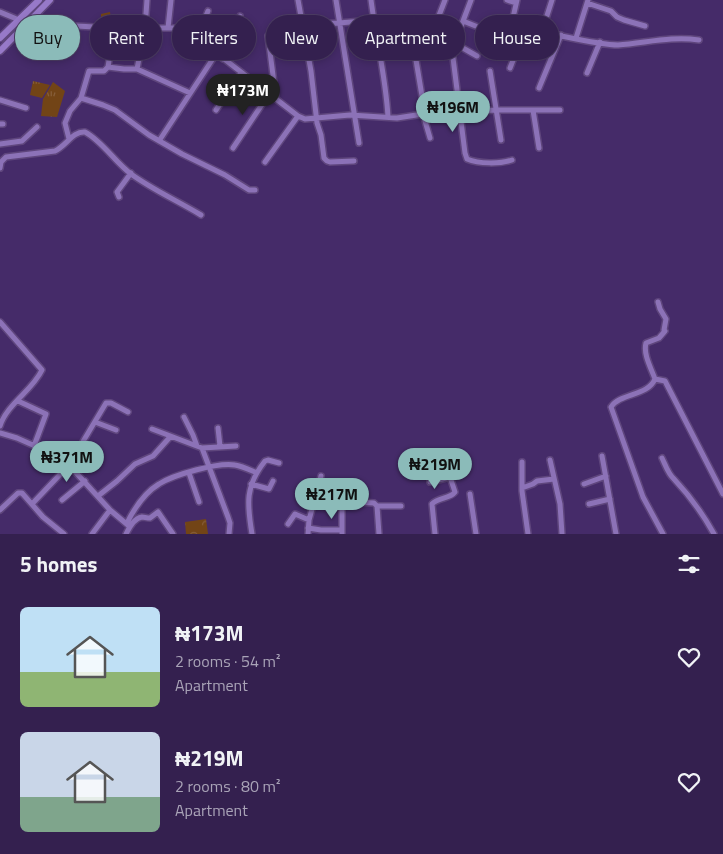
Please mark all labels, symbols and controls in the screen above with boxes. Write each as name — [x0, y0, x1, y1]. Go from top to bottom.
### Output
chip: Buy — [15, 15, 80, 60]
chip: Rent — [90, 15, 162, 60]
chip: Filters — [172, 15, 256, 60]
chip: New — [266, 15, 337, 60]
chip: Apartment — [347, 15, 465, 60]
chip: House — [475, 15, 559, 60]
pin: ₦173M — [208, 74, 278, 116]
text: ₦173M — [217, 78, 269, 102]
pin: ₦196M — [418, 90, 488, 133]
text: ₦196M — [427, 95, 479, 119]
pin: ₦371M — [32, 440, 102, 483]
text: ₦371M — [41, 445, 93, 469]
pin: ₦219M — [400, 448, 470, 490]
text: ₦219M — [409, 452, 461, 476]
pin: ₦217M — [297, 478, 367, 520]
text: ₦217M — [306, 482, 358, 506]
text: 5 homes — [20, 548, 97, 580]
icon: filters — [675, 550, 703, 578]
text: ₦173M — [175, 617, 243, 649]
icon: home — [60, 627, 120, 687]
icon: heart — [675, 643, 703, 671]
text: 2 rooms · 54 m² — [175, 649, 280, 673]
text: Apartment — [175, 673, 248, 697]
text: ₦219M — [175, 742, 243, 774]
icon: home — [60, 752, 120, 812]
icon: heart — [675, 768, 703, 796]
text: 2 rooms · 80 m² — [175, 774, 280, 798]
text: Apartment — [175, 798, 248, 822]

